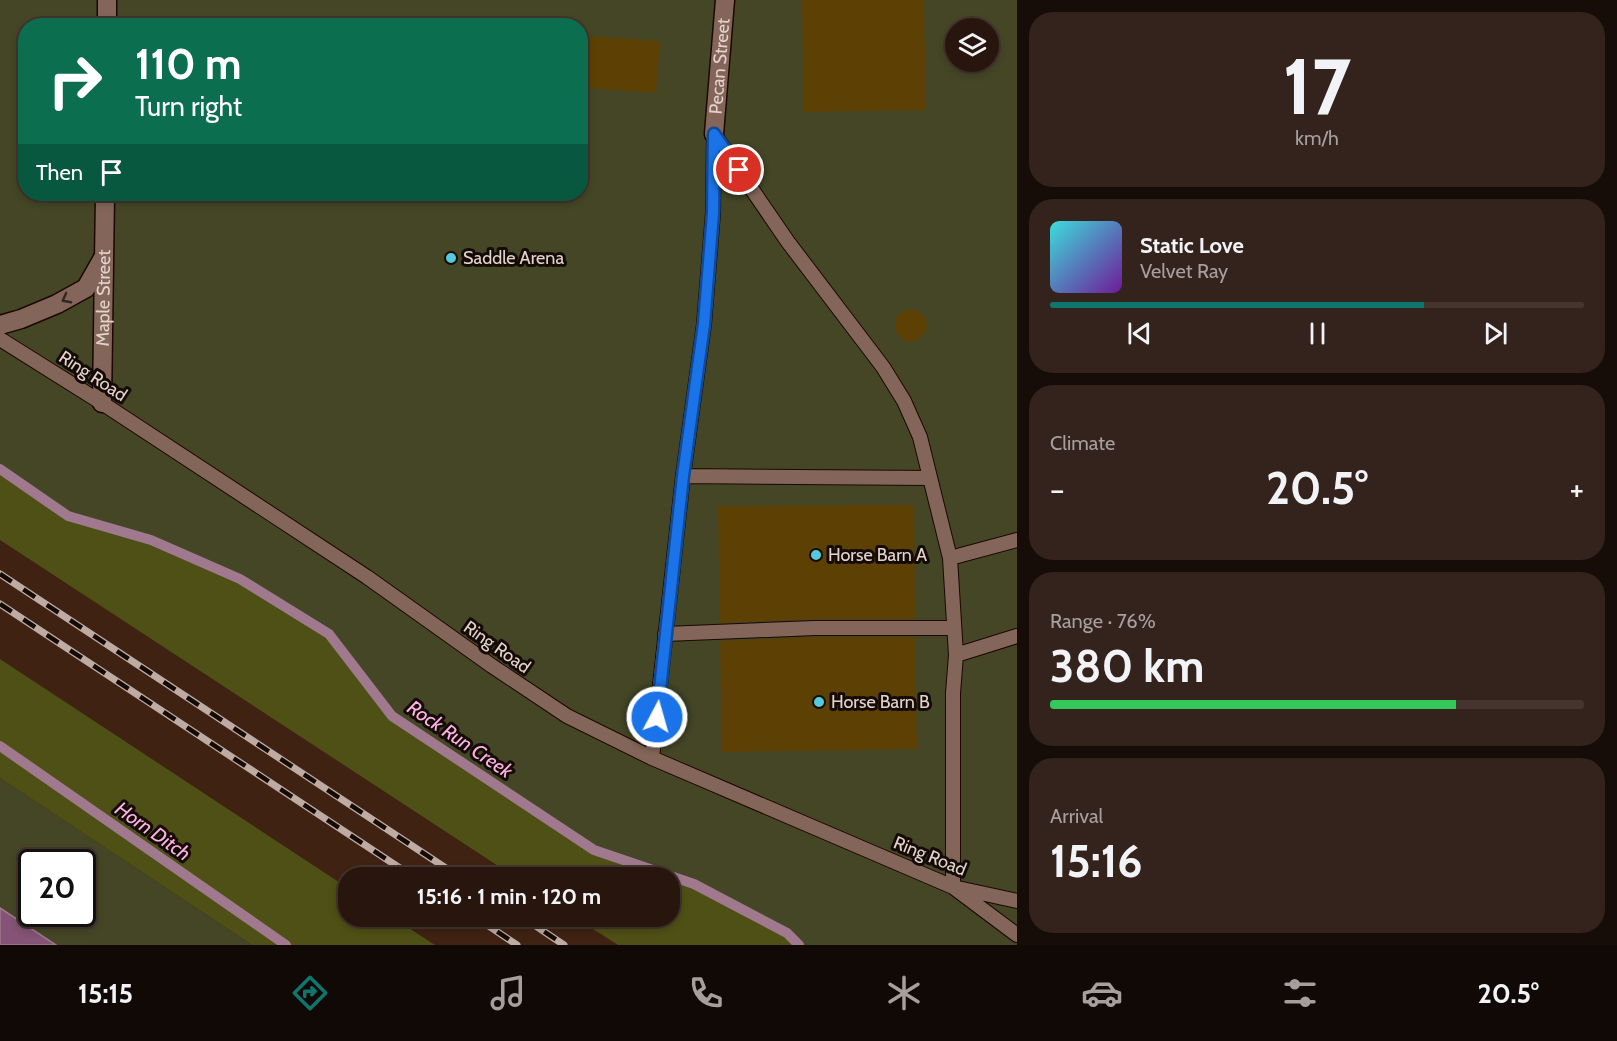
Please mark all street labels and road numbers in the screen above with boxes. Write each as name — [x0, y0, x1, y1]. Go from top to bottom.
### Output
street label: Pecan Street — [705, 17, 734, 115]
street label: Maple Street — [92, 249, 115, 347]
street label: Ring Road — [55, 346, 131, 406]
street label: Ring Road — [459, 616, 535, 678]
street label: Ring Road — [890, 831, 970, 881]

